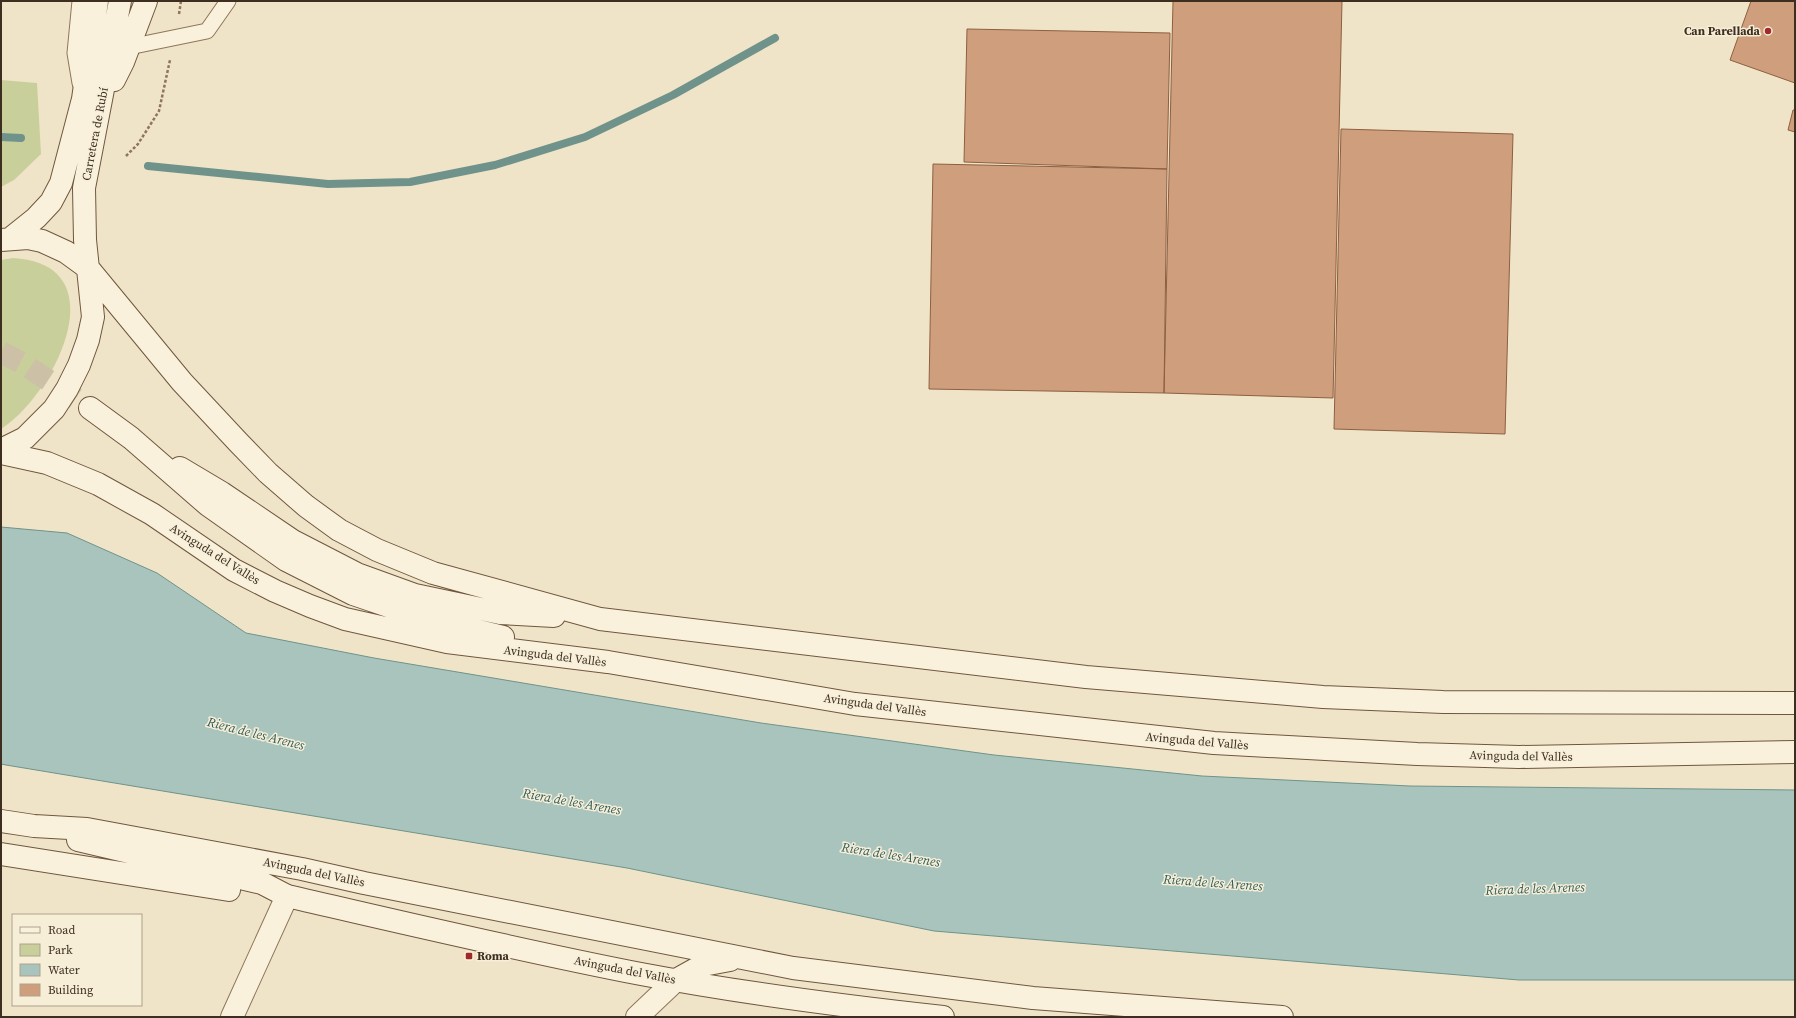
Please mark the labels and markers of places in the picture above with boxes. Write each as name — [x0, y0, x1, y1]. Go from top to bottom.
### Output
place label: Can Parellada — [1684, 23, 1761, 39]
marker: Can Parellada — [1763, 26, 1773, 36]
place label: Roma — [477, 948, 510, 964]
marker: Roma — [464, 951, 474, 961]

